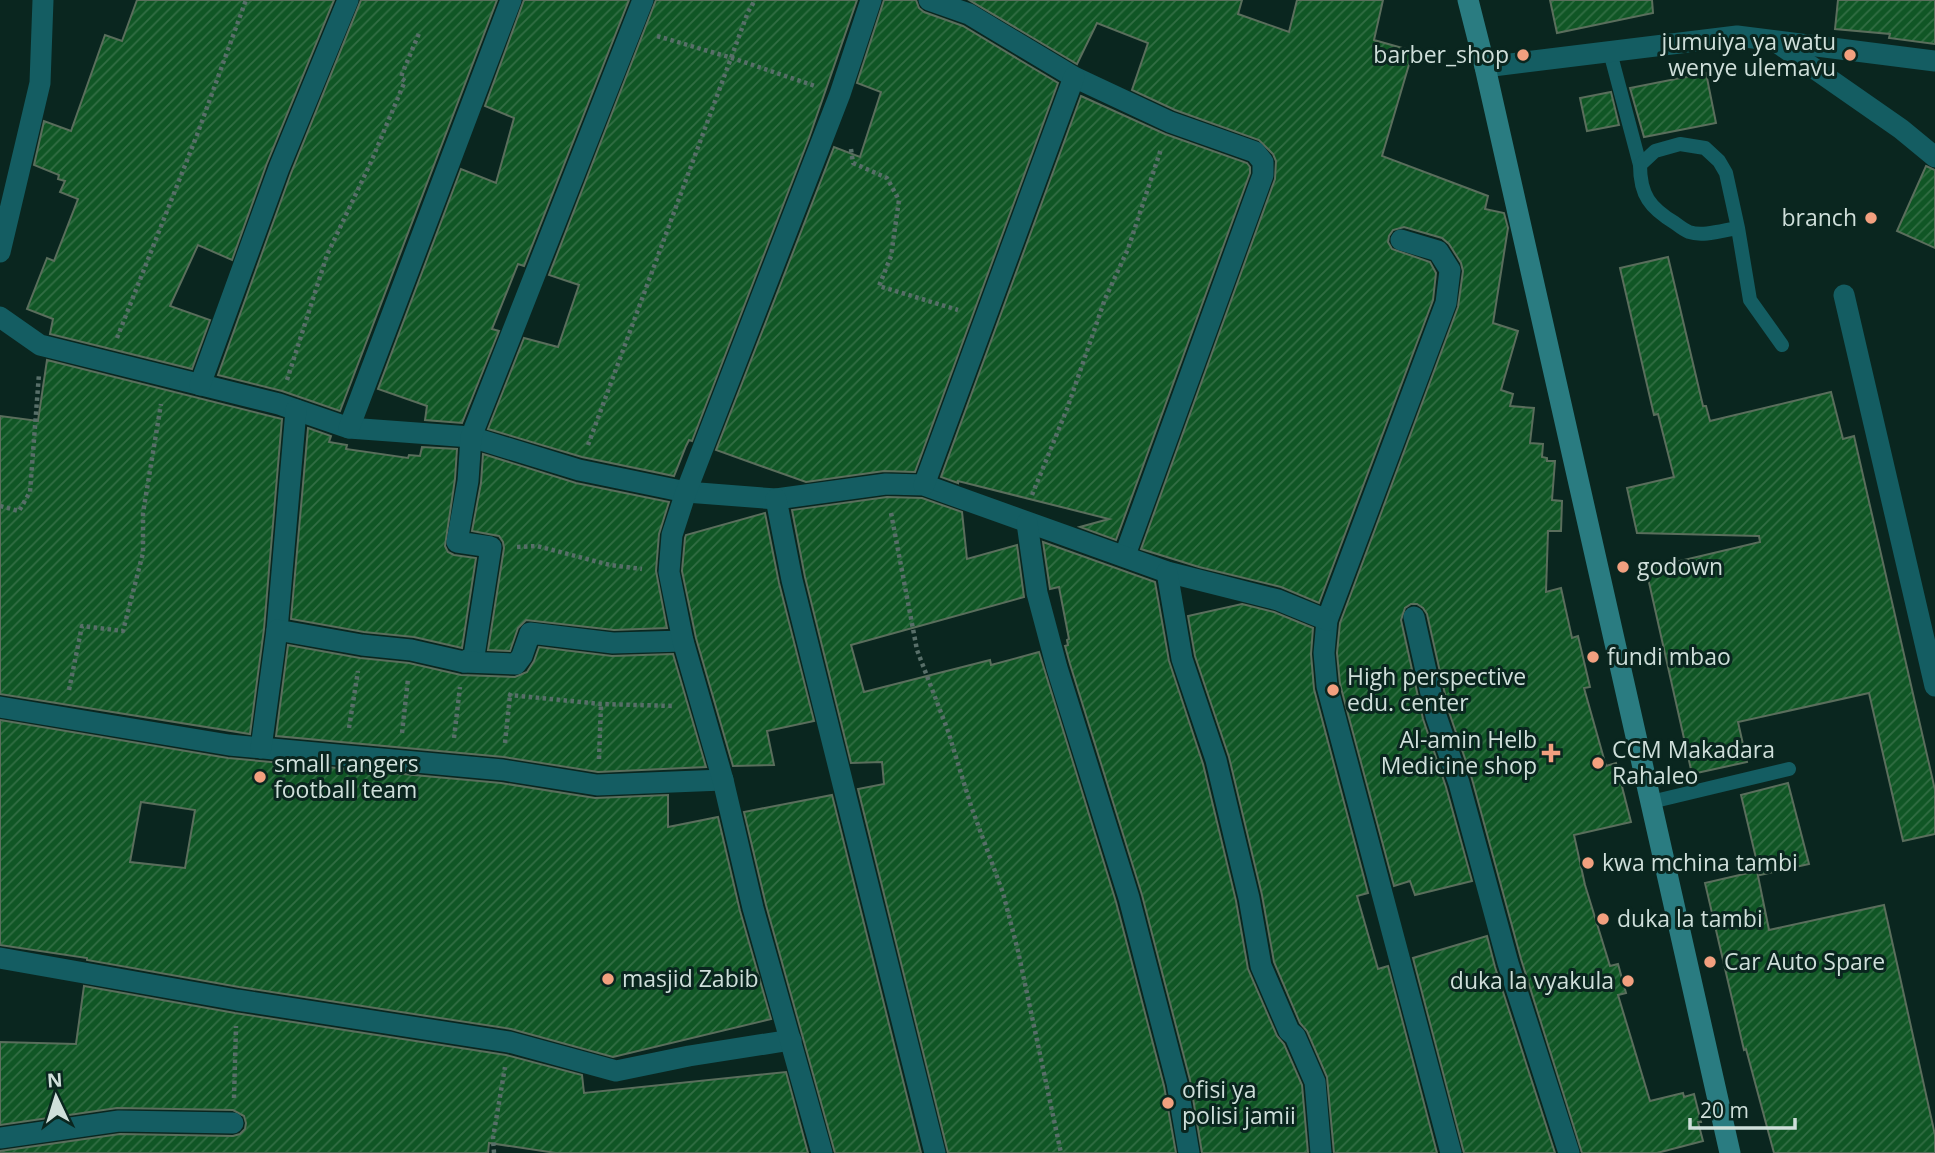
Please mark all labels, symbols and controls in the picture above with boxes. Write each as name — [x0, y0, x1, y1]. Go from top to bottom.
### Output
place label: jumuiya ya watu wenye ulemavu — [1659, 25, 1836, 83]
place label: barber_shop — [1373, 38, 1509, 70]
marker: barber_shop — [1515, 47, 1531, 63]
marker: jumuiya ya watu wenye ulemavu — [1842, 47, 1858, 63]
place label: branch — [1782, 201, 1857, 233]
marker: branch — [1863, 210, 1879, 226]
place label: godown — [1637, 550, 1723, 582]
marker: godown — [1615, 559, 1631, 575]
place label: fundi mbao — [1607, 640, 1731, 672]
marker: fundi mbao — [1585, 649, 1601, 665]
place label: High perspective edu. center — [1347, 660, 1526, 718]
marker: High perspective edu. center — [1325, 682, 1341, 698]
place label: Al-amin Helb Medicine shop — [1381, 723, 1537, 781]
place label: CCM Makadara Rahaleo — [1612, 733, 1775, 791]
marker: Al-amin Helb Medicine shop — [1543, 745, 1559, 761]
place label: small rangers football team — [274, 747, 419, 805]
marker: CCM Makadara Rahaleo — [1590, 755, 1606, 771]
marker: small rangers football team — [252, 769, 268, 785]
place label: kwa mchina tambi — [1602, 846, 1798, 878]
marker: kwa mchina tambi — [1580, 855, 1596, 871]
place label: duka la tambi — [1617, 902, 1763, 934]
marker: duka la tambi — [1595, 911, 1611, 927]
place label: Car Auto Spare — [1724, 945, 1885, 977]
marker: Car Auto Spare — [1702, 954, 1718, 970]
place label: masjid Zabib — [622, 962, 759, 994]
place label: duka la vyakula — [1450, 964, 1614, 996]
marker: masjid Zabib — [600, 971, 616, 987]
marker: duka la vyakula — [1620, 973, 1636, 989]
north arrow — [21, 1062, 91, 1132]
text: N — [46, 1067, 63, 1094]
place label: ofisi ya polisi jamii — [1182, 1073, 1296, 1131]
scale bar — [1690, 1086, 1795, 1130]
marker: ofisi ya polisi jamii — [1160, 1095, 1176, 1111]
text: 20 m — [1700, 1096, 1749, 1124]

